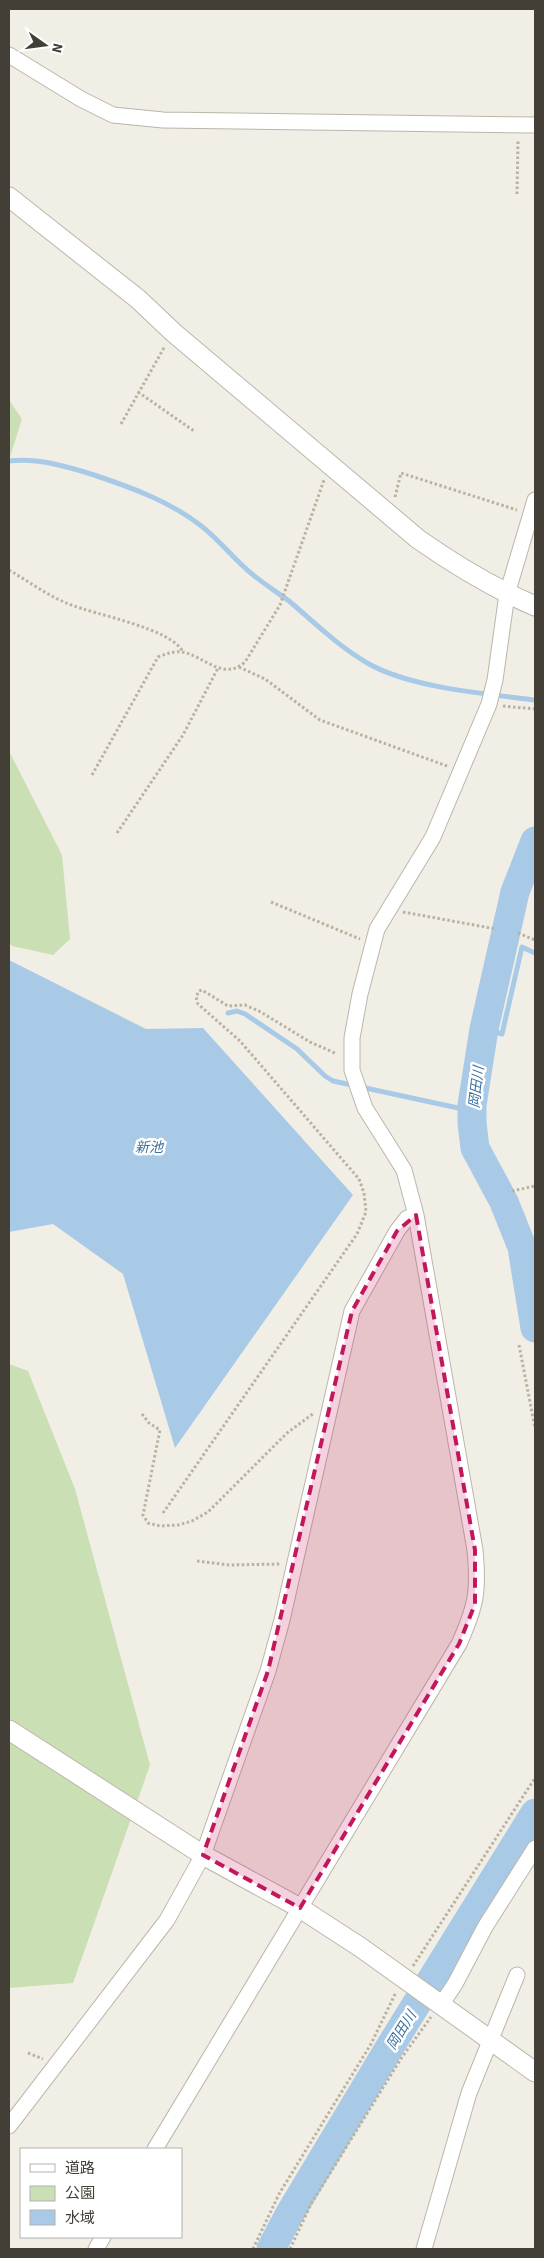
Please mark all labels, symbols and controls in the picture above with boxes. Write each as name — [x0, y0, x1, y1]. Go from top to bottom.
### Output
north arrow — [20, 20, 70, 70]
text: N — [46, 41, 67, 55]
water label: 岡田川 — [465, 1063, 490, 1109]
water label: 新池 — [135, 1138, 165, 1158]
water label: 岡田川 — [382, 2006, 423, 2054]
legend — [20, 2148, 182, 2238]
text: 道路 — [65, 2158, 95, 2179]
text: 公園 — [65, 2183, 95, 2204]
text: 水域 — [65, 2208, 95, 2229]

